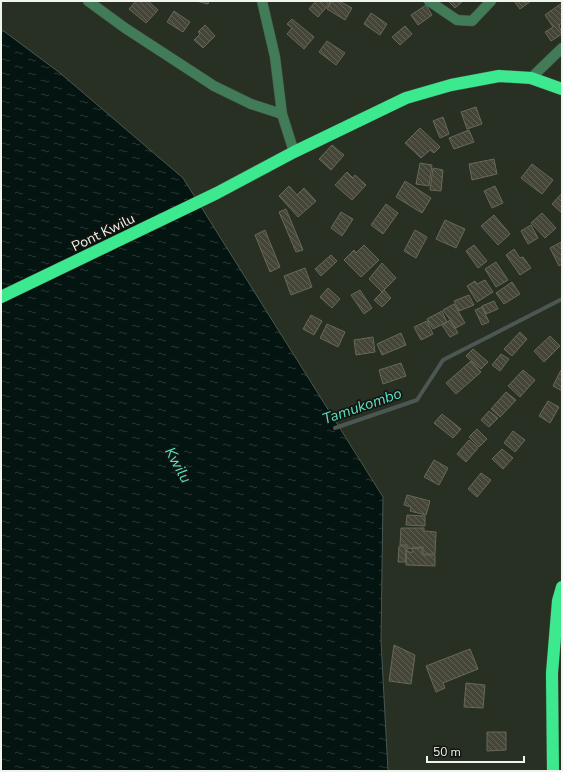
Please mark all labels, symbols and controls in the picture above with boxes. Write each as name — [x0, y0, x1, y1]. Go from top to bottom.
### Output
street label: Pont Kwilu — [68, 209, 138, 256]
water label: Tamukombo — [320, 383, 404, 429]
water label: Kwilu — [160, 444, 196, 486]
scale bar — [427, 738, 524, 764]
text: 50 m — [433, 744, 461, 760]

